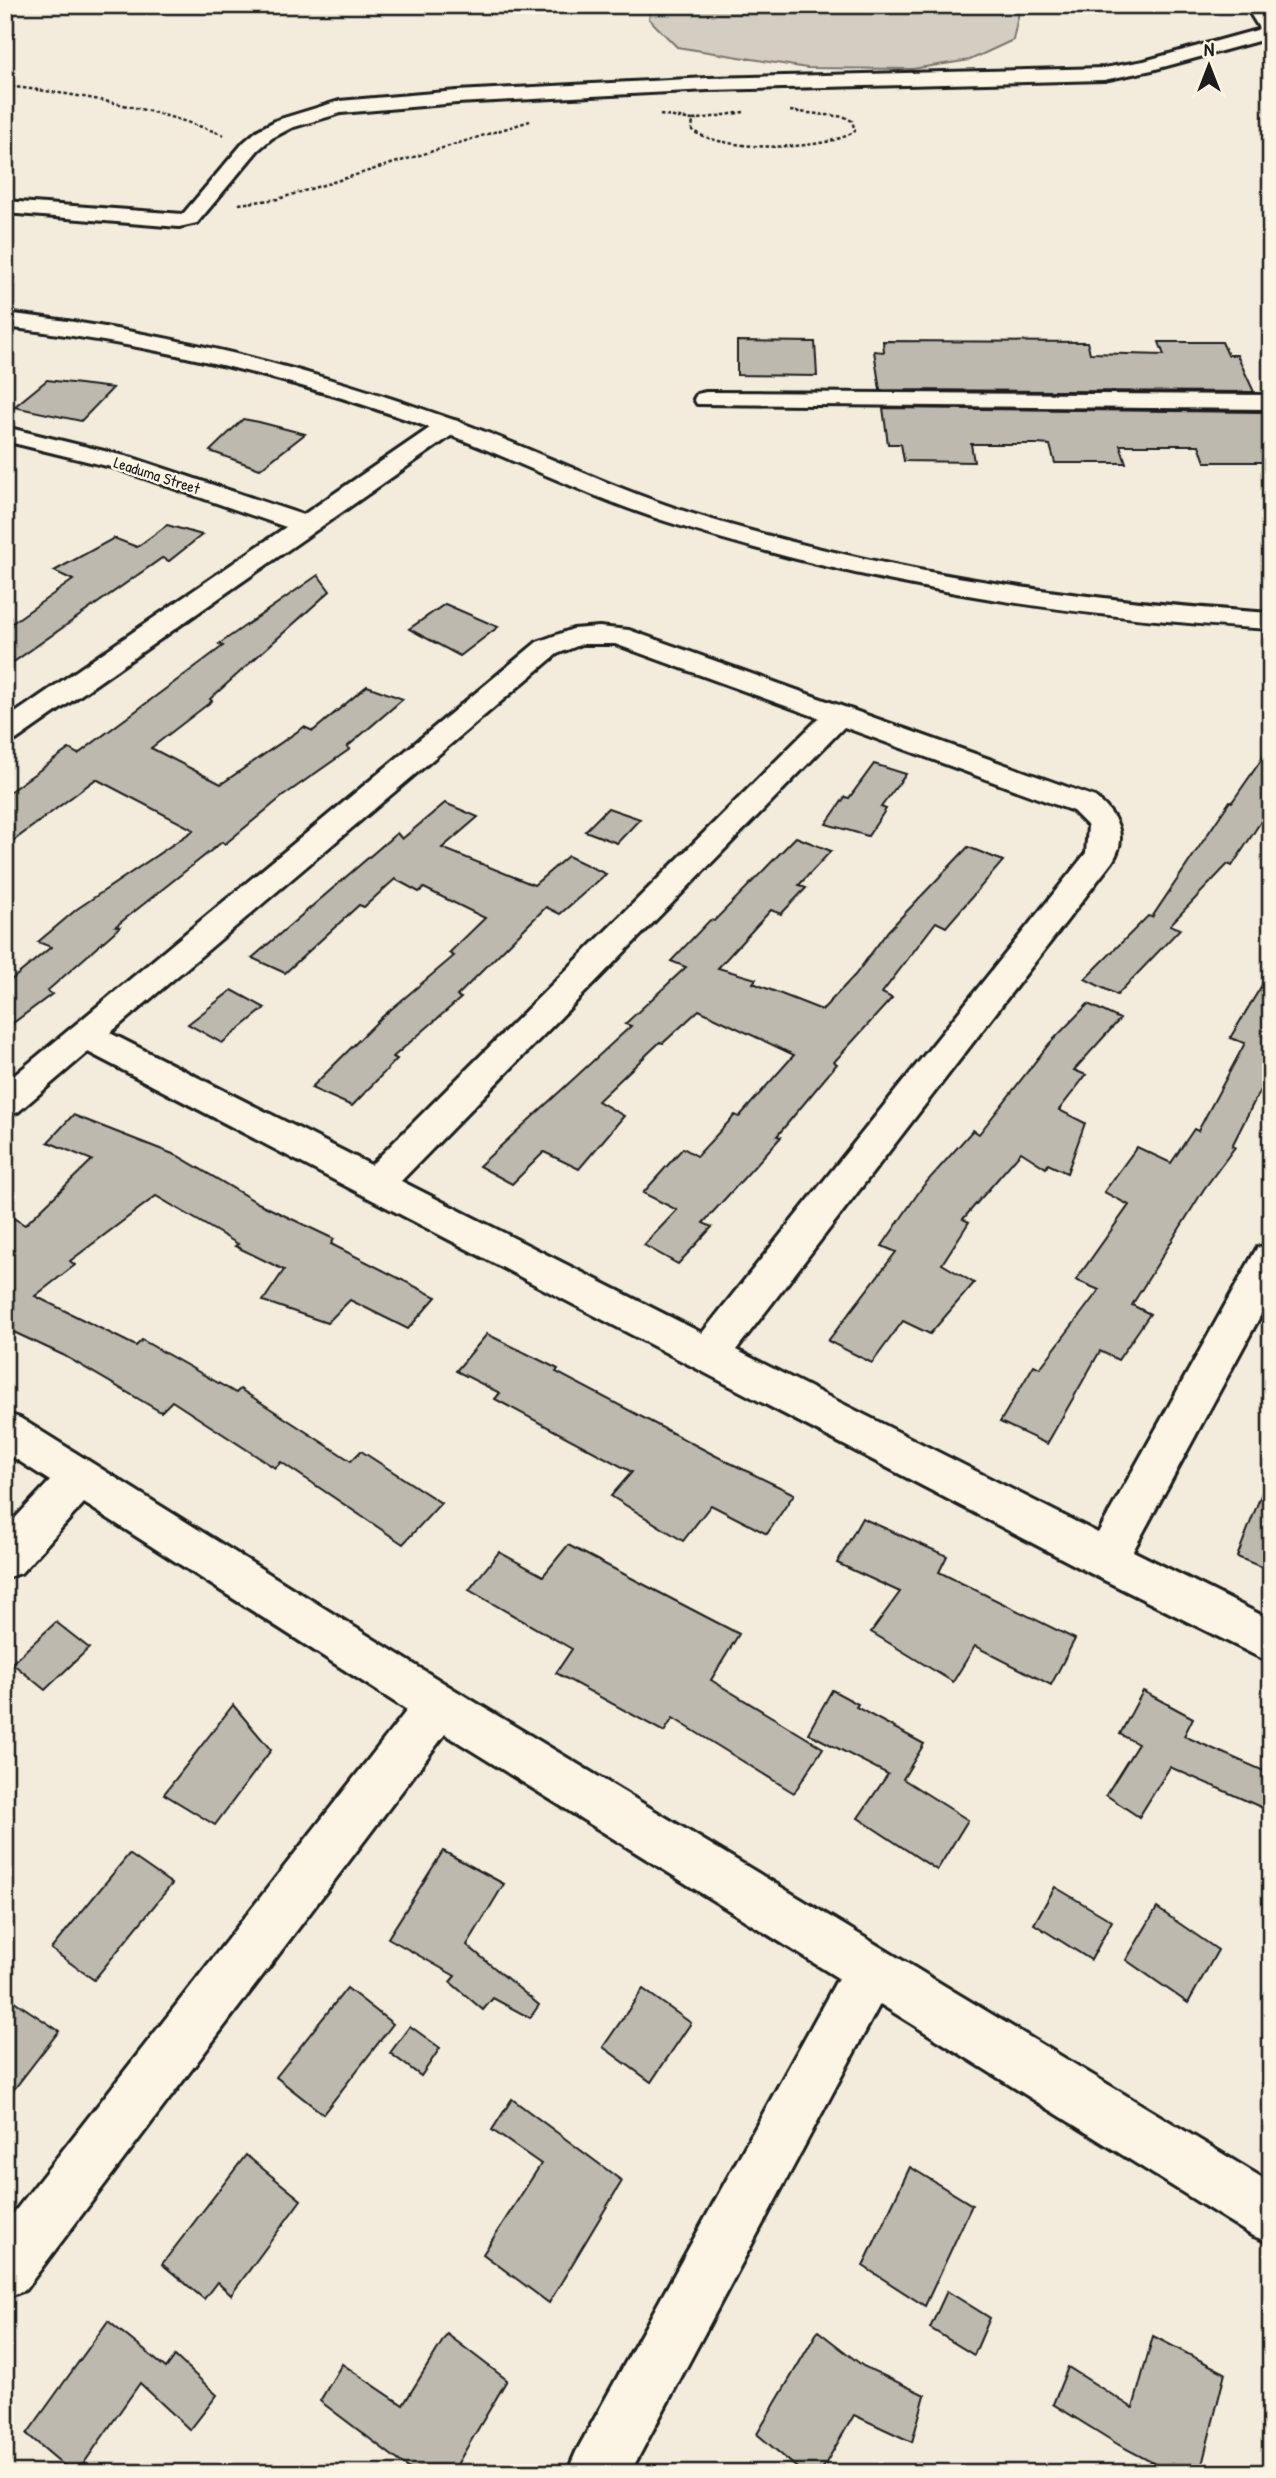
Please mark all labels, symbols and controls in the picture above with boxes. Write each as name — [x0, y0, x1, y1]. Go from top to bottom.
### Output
north arrow — [1174, 32, 1244, 102]
text: N — [1204, 36, 1214, 62]
street label: Leaduma Street — [111, 451, 203, 499]

